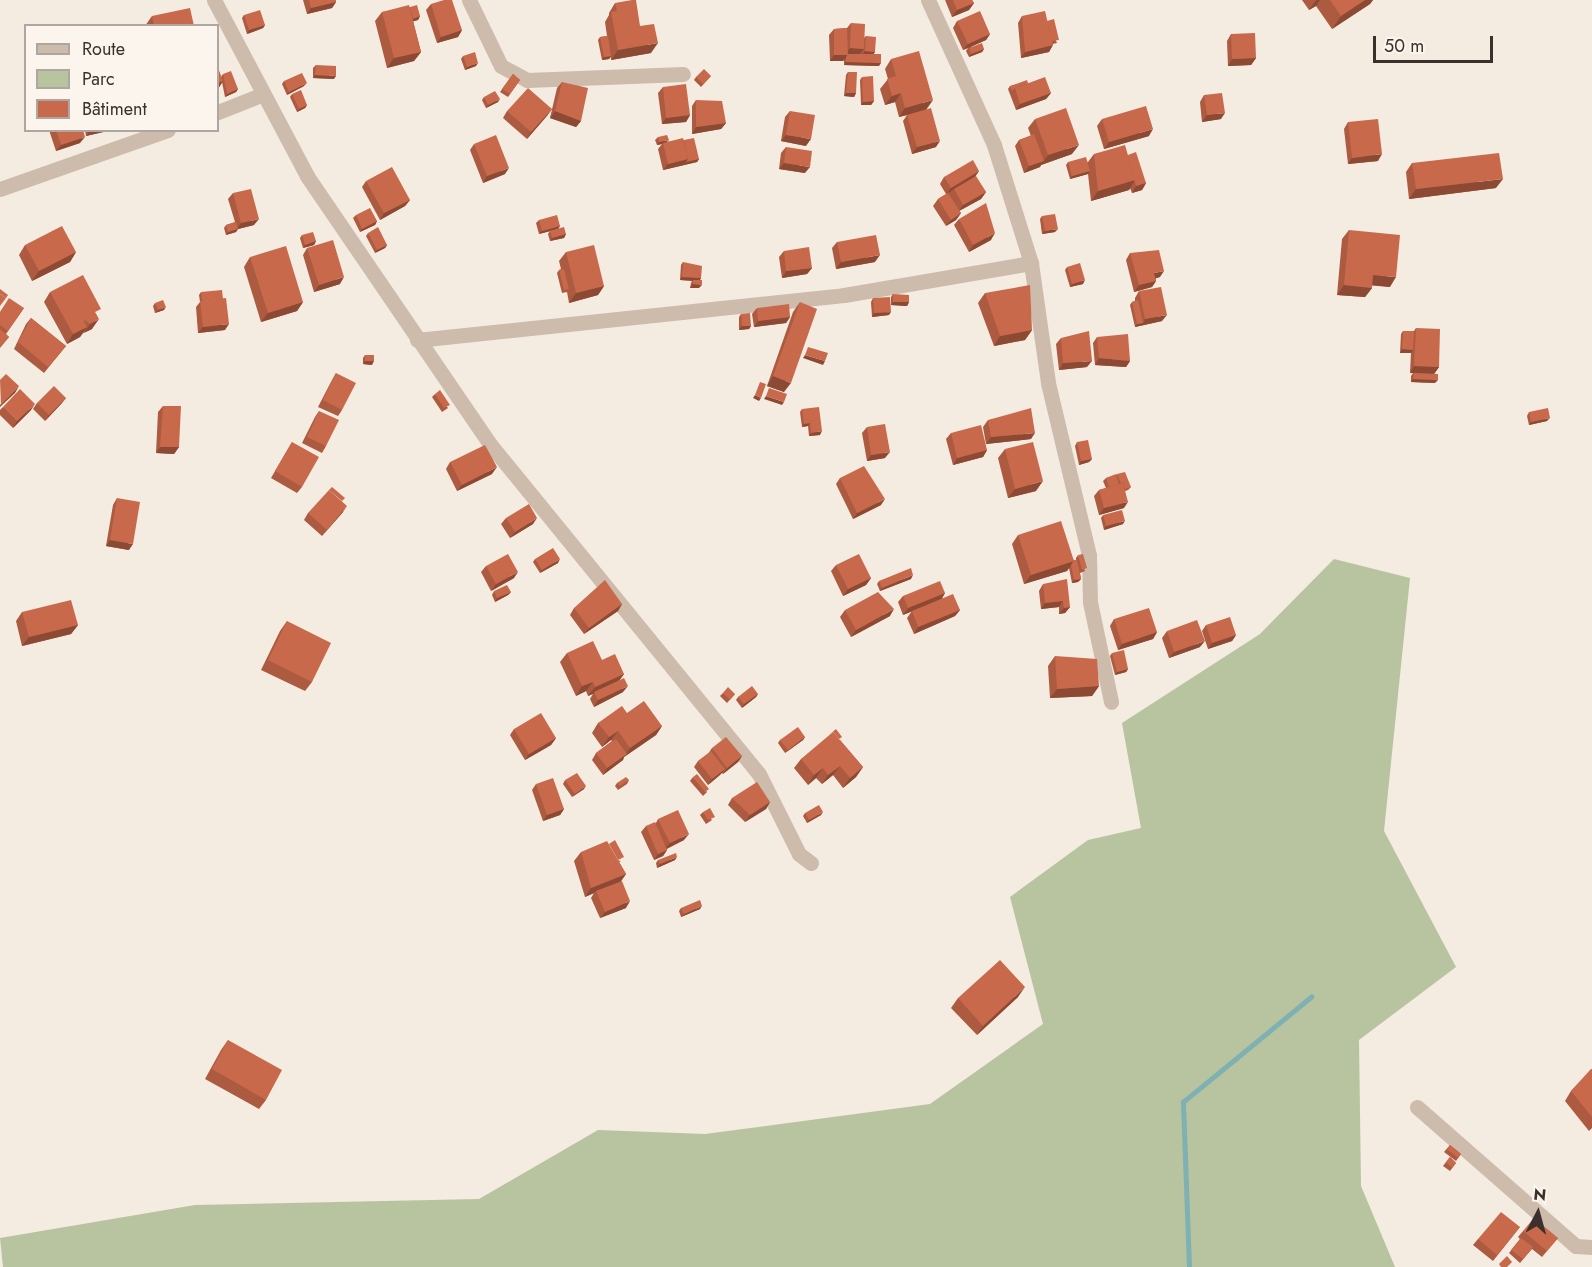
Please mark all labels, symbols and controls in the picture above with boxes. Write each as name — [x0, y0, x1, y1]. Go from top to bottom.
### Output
legend — [24, 24, 219, 132]
scale bar — [1376, 24, 1496, 62]
text: 50 m — [1384, 33, 1424, 59]
text: Route — [82, 36, 125, 62]
text: Parc — [82, 66, 115, 92]
text: Bâtiment — [82, 96, 147, 122]
text: N — [1532, 1182, 1547, 1207]
north arrow — [1508, 1183, 1568, 1243]

